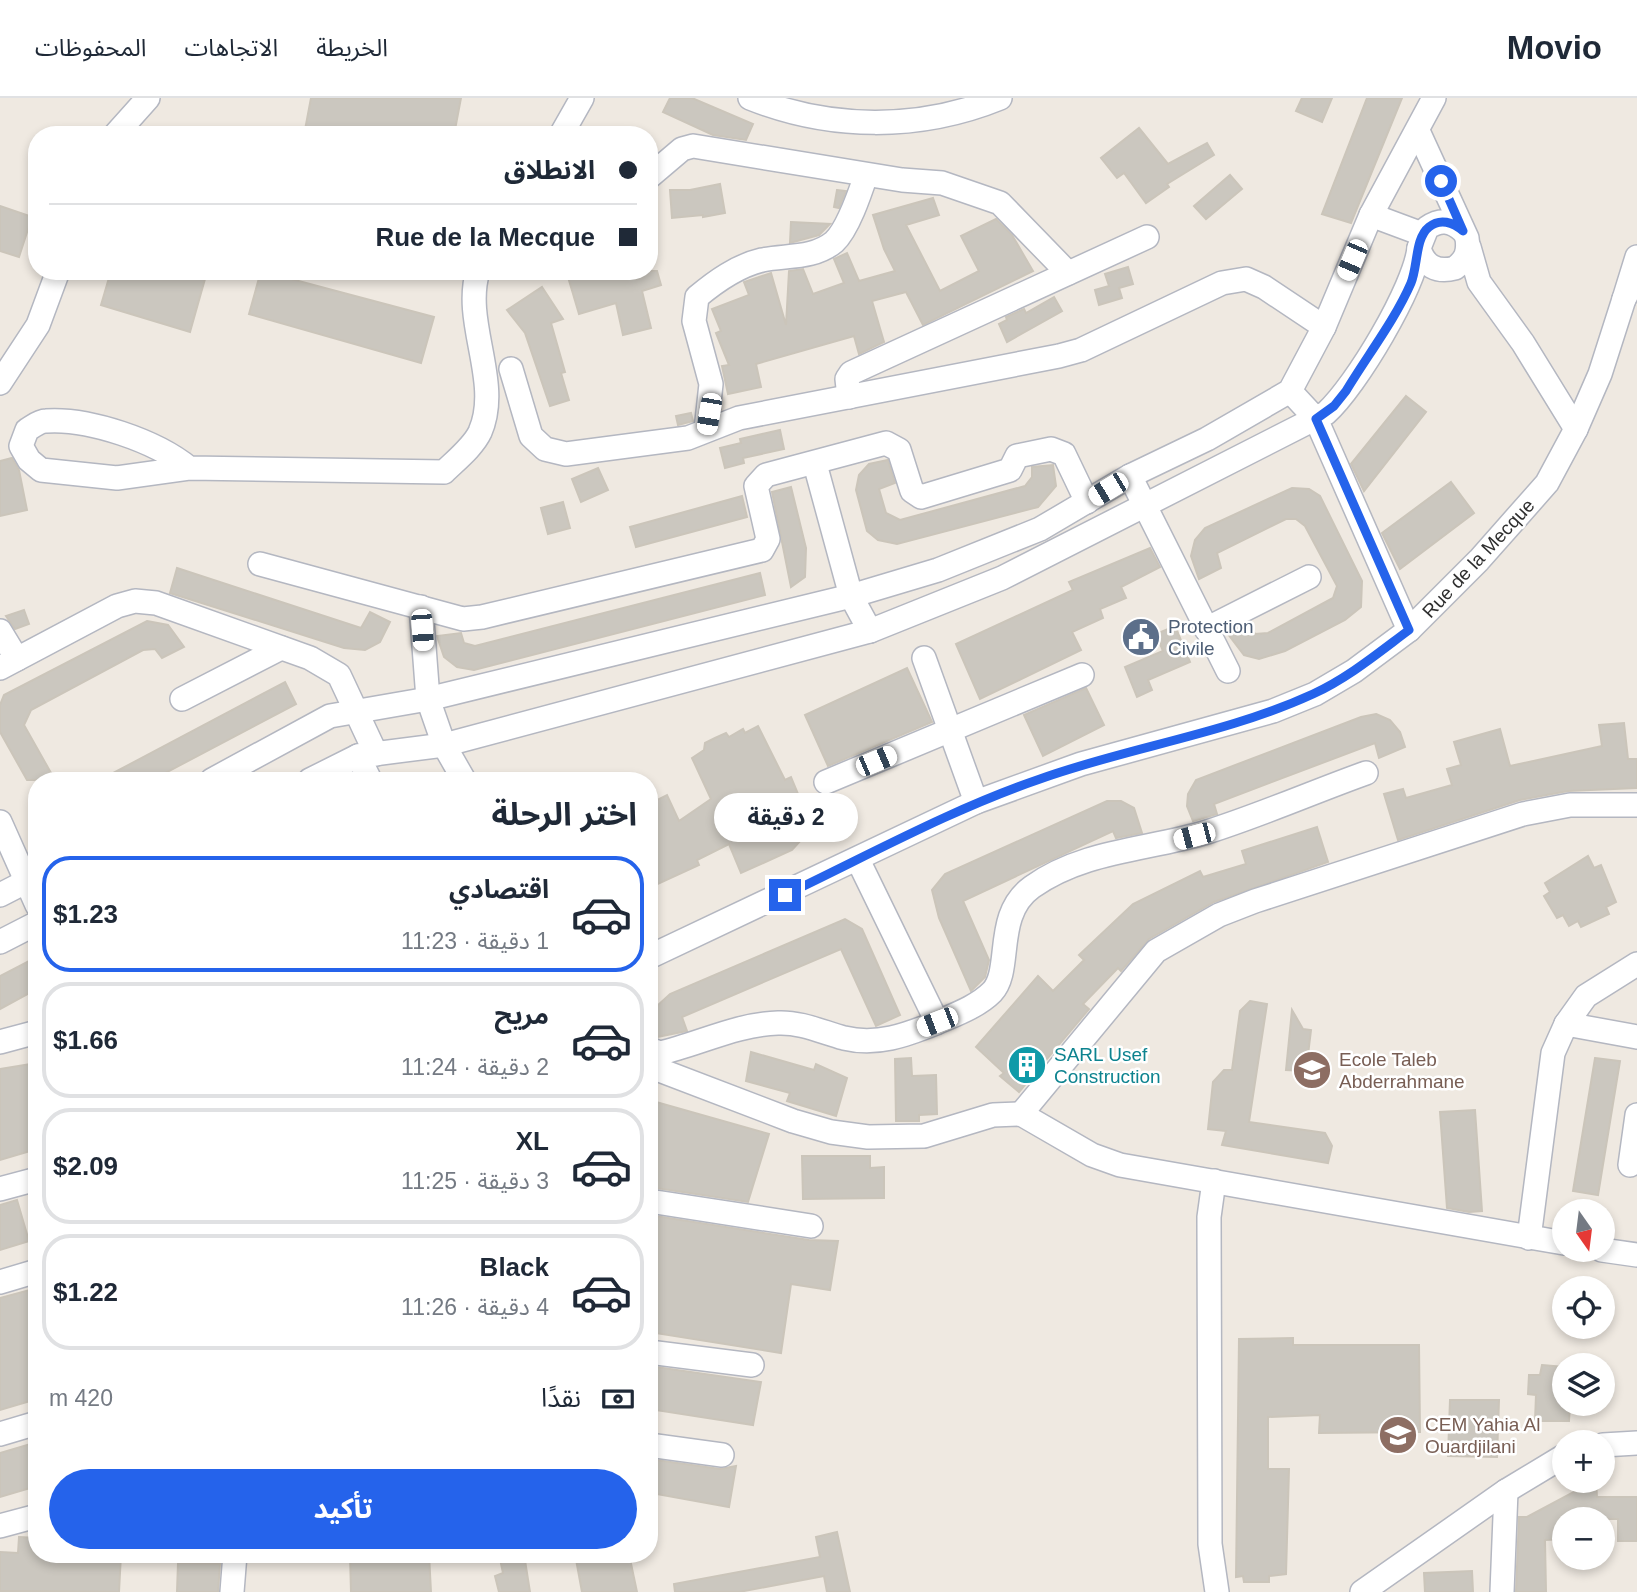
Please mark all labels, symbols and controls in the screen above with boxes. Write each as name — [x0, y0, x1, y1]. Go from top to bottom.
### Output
text: Movio — [1507, 29, 1602, 66]
text: المحفوظات — [35, 34, 146, 61]
text: الاتجاهات — [184, 34, 278, 61]
text: الخريطة — [316, 34, 388, 61]
text: الانطلاق — [504, 155, 595, 185]
route start — [1425, 165, 1457, 197]
text: Rue de la Mecque — [375, 222, 595, 252]
car — [1335, 237, 1370, 283]
car — [696, 391, 723, 437]
car — [1085, 469, 1132, 509]
street label: Rue de la Mecque — [1418, 495, 1539, 622]
car — [411, 608, 434, 652]
public building icon: Protection Civile — [1120, 616, 1162, 658]
place label: Protection Civile — [1168, 616, 1254, 659]
car — [853, 743, 900, 779]
callout: 2 دقيقة — [713, 794, 857, 842]
text: اختر الرحلة — [491, 796, 637, 832]
text: 2 دقيقة — [747, 804, 825, 830]
car — [1171, 820, 1218, 852]
text: اقتصادي — [449, 874, 549, 904]
route end — [769, 879, 801, 911]
icon: car — [570, 883, 633, 946]
text: $1.23 — [53, 899, 118, 929]
text: 1 دقيقة · 11:23 — [401, 928, 549, 954]
text: مريح — [494, 1000, 549, 1030]
car — [914, 1005, 961, 1039]
icon: car — [570, 1009, 633, 1072]
text: $1.66 — [53, 1025, 118, 1055]
building icon: SARL Usef Construction — [1006, 1044, 1048, 1086]
place label: SARL Usef Construction — [1054, 1044, 1161, 1087]
school or university icon: Ecole Taleb Abderrahmane — [1291, 1049, 1333, 1091]
place label: Ecole Taleb Abderrahmane — [1339, 1049, 1465, 1092]
text: 2 دقيقة · 11:24 — [401, 1054, 549, 1080]
text: XL — [516, 1126, 549, 1156]
icon: car — [570, 1135, 633, 1198]
text: $2.09 — [53, 1151, 118, 1181]
text: 3 دقيقة · 11:25 — [401, 1168, 549, 1194]
north arrow — [1552, 1199, 1615, 1262]
map controls — [1552, 1199, 1615, 1570]
text: Black — [480, 1252, 549, 1282]
icon: car — [570, 1261, 633, 1324]
button: locate — [1552, 1276, 1615, 1339]
text: $1.22 — [53, 1277, 118, 1307]
text: 4 دقيقة · 11:26 — [401, 1294, 549, 1320]
button: layers — [1552, 1353, 1615, 1416]
icon: cash — [599, 1380, 637, 1418]
text: نقدًا — [541, 1383, 581, 1413]
text: 420 m — [49, 1385, 113, 1411]
school or university icon: CEM Yahia Al Ouardjilani — [1377, 1414, 1419, 1456]
place label: CEM Yahia Al Ouardjilani — [1425, 1414, 1540, 1457]
button: + — [1552, 1430, 1615, 1493]
button: تأكيد — [49, 1469, 637, 1549]
button: − — [1552, 1507, 1615, 1570]

